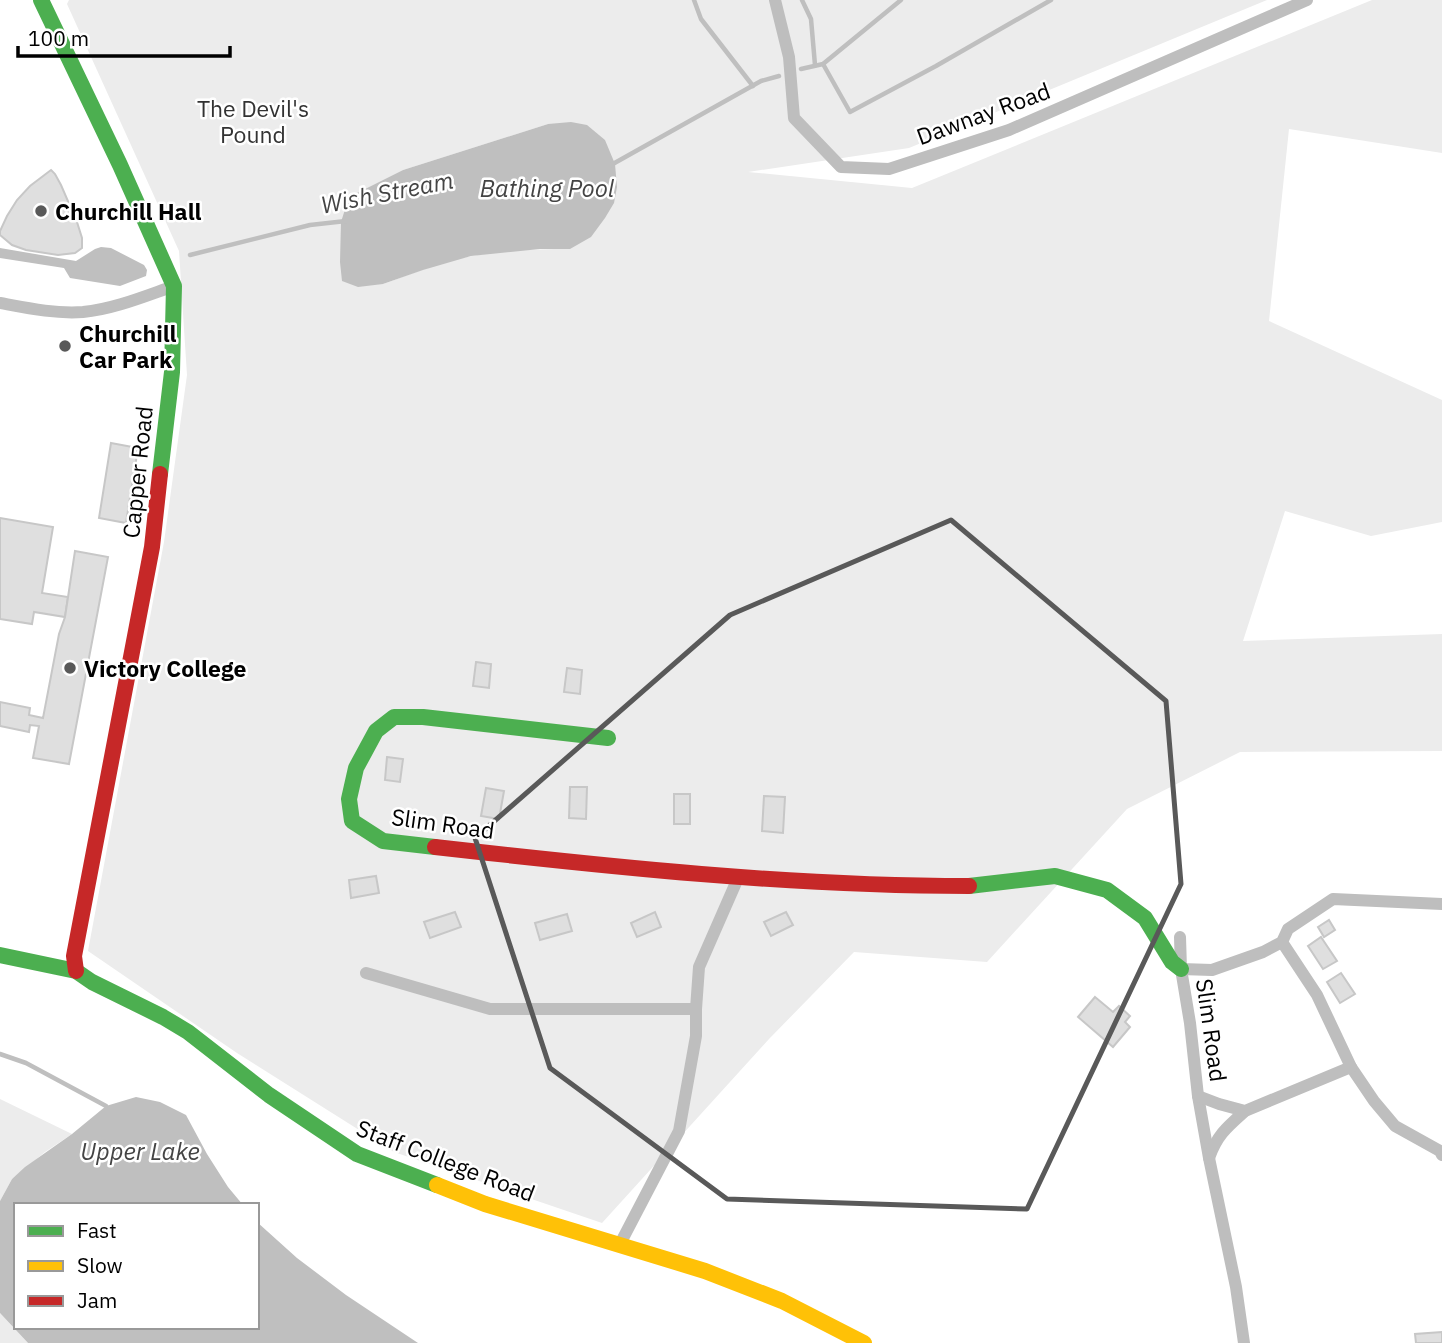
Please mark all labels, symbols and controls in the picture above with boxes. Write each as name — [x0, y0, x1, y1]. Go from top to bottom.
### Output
scale bar — [18, 14, 229, 58]
text: 100 m — [28, 24, 89, 52]
street label: Dawnay Road — [912, 75, 1054, 151]
park label: The Devil's Pound — [197, 93, 309, 149]
water label: Wish Stream — [318, 163, 456, 221]
water label: Bathing Pool — [480, 172, 615, 204]
place label: Churchill Hall — [55, 196, 201, 226]
marker: Churchill Hall — [33, 203, 49, 219]
place label: Churchill Car Park — [79, 318, 177, 374]
marker: Churchill Car Park — [57, 338, 73, 354]
street label: Capper Road — [115, 404, 159, 540]
place label: Victory College — [84, 653, 246, 683]
marker: Victory College — [62, 660, 78, 676]
street label: Slim Road — [390, 801, 496, 845]
street label: Slim Road — [1190, 977, 1234, 1083]
street label: Staff College Road — [352, 1112, 540, 1208]
water label: Upper Lake — [80, 1135, 200, 1167]
legend — [14, 1203, 259, 1329]
text: Fast — [77, 1216, 117, 1244]
text: Slow — [77, 1251, 123, 1279]
text: Jam — [77, 1286, 117, 1314]

